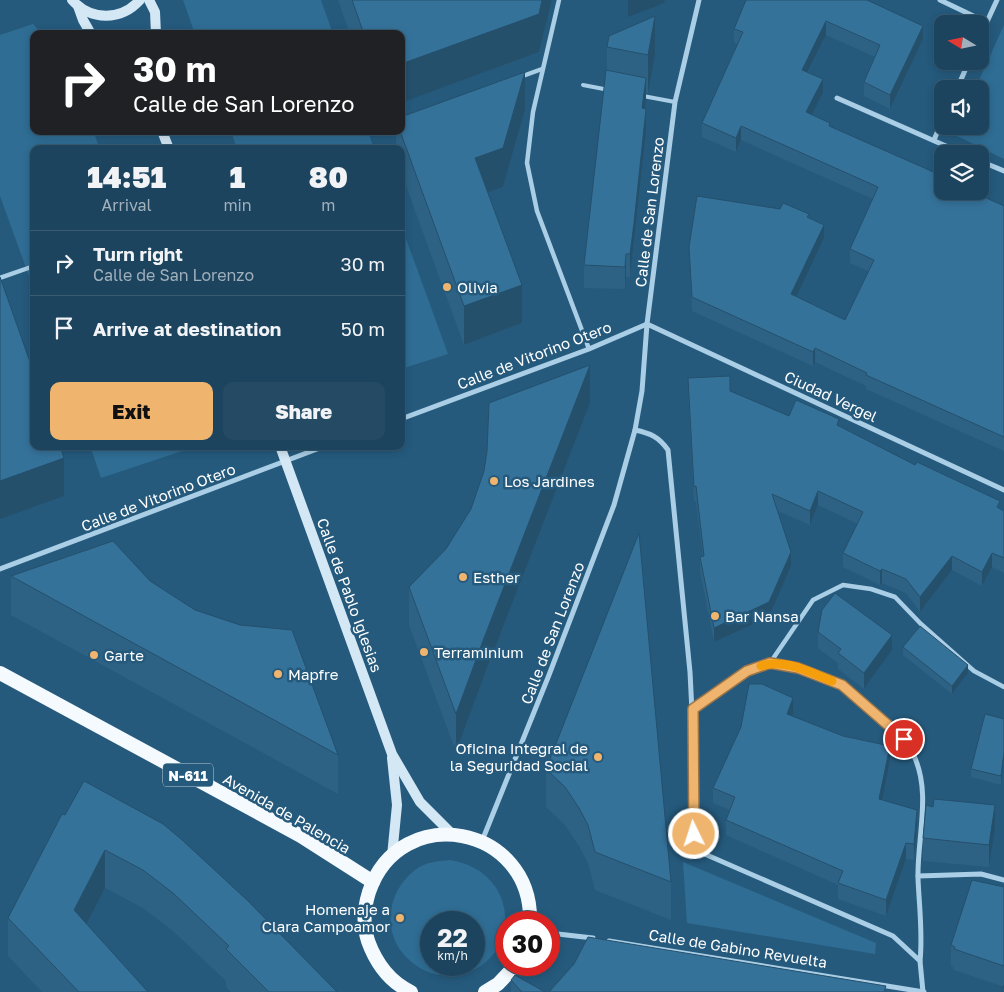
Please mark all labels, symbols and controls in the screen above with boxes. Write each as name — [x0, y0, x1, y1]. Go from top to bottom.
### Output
north arrow — [934, 15, 989, 70]
map controls — [934, 15, 989, 200]
text: 30 m — [133, 48, 216, 90]
icon: right — [50, 50, 115, 115]
button: sound — [934, 80, 989, 135]
text: Calle de San Lorenzo — [133, 90, 354, 117]
street label: Calle de San Lorenzo — [631, 136, 667, 288]
button: layers — [934, 145, 989, 200]
text: 14:51 — [87, 159, 166, 195]
text: 1 — [230, 159, 245, 195]
text: 80 — [309, 159, 348, 195]
text: Arrival — [102, 195, 152, 215]
text: min — [223, 195, 252, 215]
text: m — [321, 195, 335, 215]
text: Turn right — [93, 242, 183, 265]
icon: right — [50, 249, 78, 277]
text: 30 m — [341, 252, 385, 275]
text: Calle de San Lorenzo — [93, 265, 254, 285]
place label: Olivia — [457, 278, 498, 296]
marker: Olivia — [441, 281, 453, 293]
icon: arrive — [50, 314, 78, 342]
text: Arrive at destination — [93, 317, 281, 340]
text: 50 m — [341, 317, 385, 340]
street label: Calle de Vitorino Otero — [454, 317, 614, 393]
street label: Ciudad Vergel — [782, 367, 880, 425]
button: Exit — [50, 382, 213, 440]
button: Share — [223, 382, 385, 440]
street label: Calle de Vitorino Otero — [78, 459, 238, 535]
place label: Los Jardines — [504, 472, 595, 490]
marker: Los Jardines — [488, 475, 500, 487]
street label: Calle de Pablo Iglesias — [314, 515, 386, 675]
street label: Calle de San Lorenzo — [517, 559, 587, 707]
place label: Esther — [473, 568, 520, 586]
marker: Esther — [457, 571, 469, 583]
place label: Bar Nansa — [725, 607, 799, 625]
marker: Bar Nansa — [709, 610, 721, 622]
place label: Terraminium — [434, 643, 524, 661]
place label: Garte — [104, 646, 144, 664]
marker: Terraminium — [418, 646, 430, 658]
marker: Garte — [88, 649, 100, 661]
place label: Mapfre — [288, 665, 339, 683]
marker: Mapfre — [272, 668, 284, 680]
pin — [883, 718, 925, 760]
icon: arrive — [890, 725, 918, 753]
place label: Oficina Integral de la Seguridad Social — [450, 739, 588, 774]
marker: Oficina Integral de la Seguridad Social — [592, 751, 604, 763]
road number: N-611 — [163, 764, 213, 786]
street label: Avenida de Palencia — [220, 769, 354, 857]
position arrow — [667, 807, 719, 859]
place label: Homenaje a Clara Campoamor — [262, 900, 390, 935]
speed limit sign: 30 — [495, 911, 560, 976]
marker: Homenaje a Clara Campoamor — [394, 912, 406, 924]
text: 22 — [437, 922, 468, 953]
street label: Calle de Gabino Revuelta — [648, 925, 828, 971]
text: km/h — [437, 948, 468, 963]

